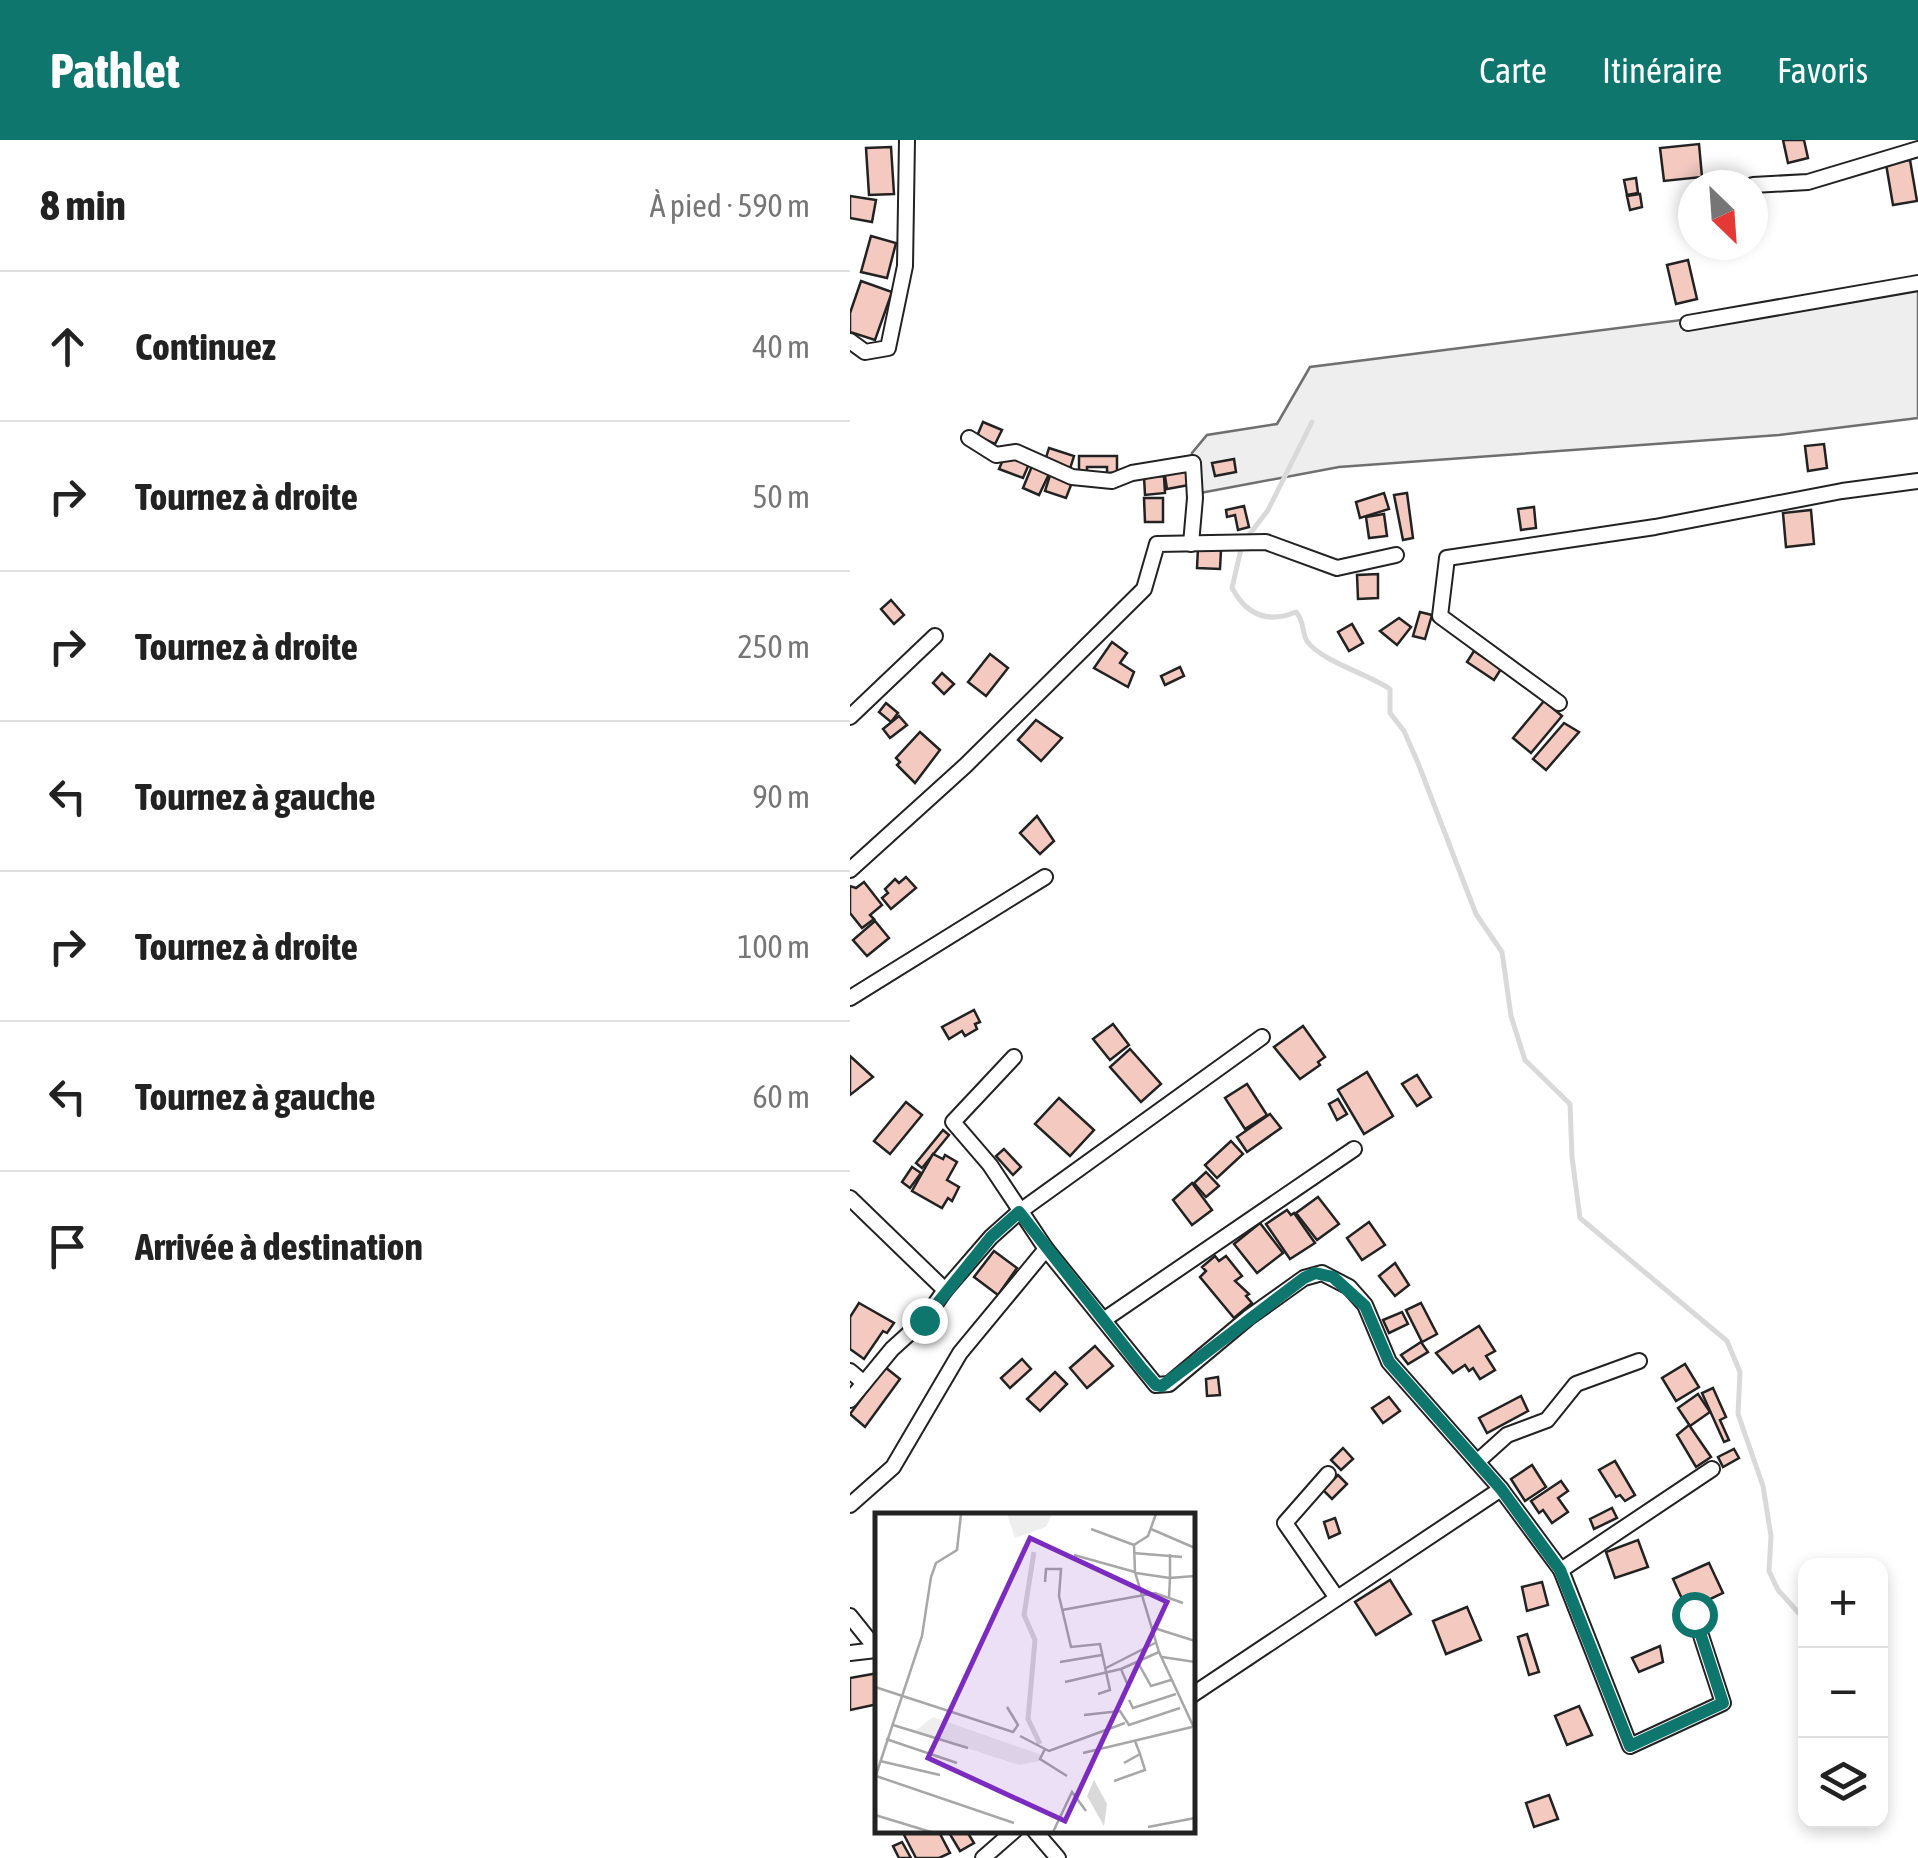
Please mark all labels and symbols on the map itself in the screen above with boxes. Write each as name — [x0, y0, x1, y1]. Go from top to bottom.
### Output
north arrow — [1678, 170, 1768, 260]
route end — [902, 1298, 948, 1344]
inset map — [875, 1513, 1195, 1833]
route start — [1672, 1592, 1718, 1638]

